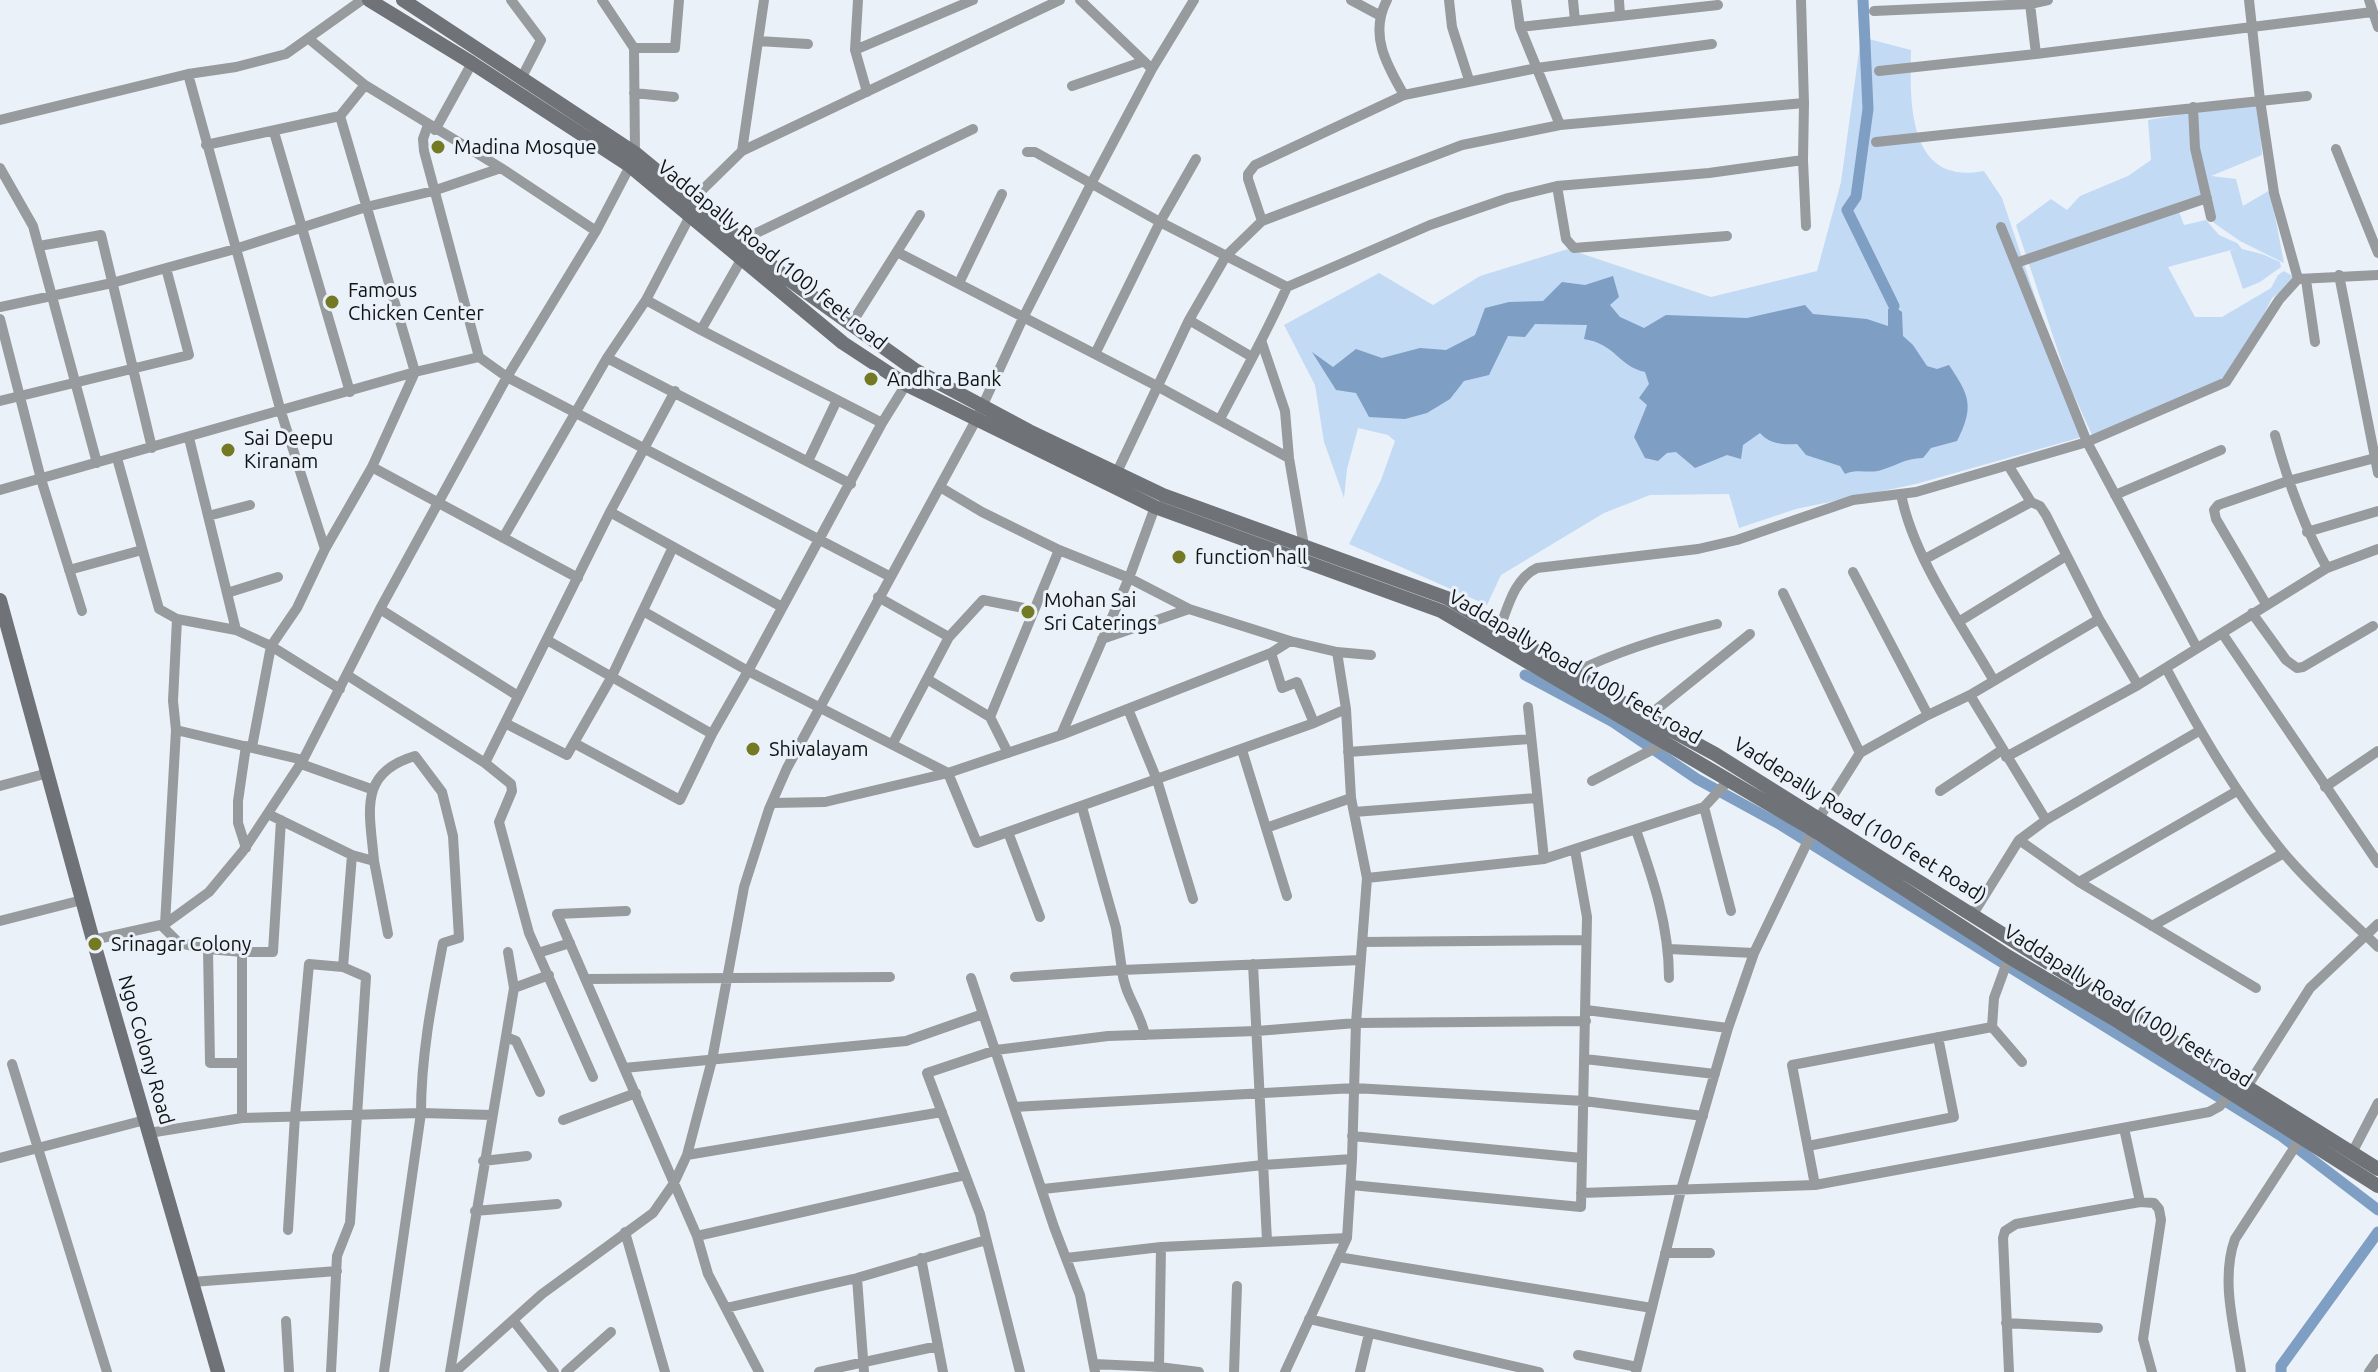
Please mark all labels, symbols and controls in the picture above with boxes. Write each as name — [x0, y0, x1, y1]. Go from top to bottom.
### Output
place label: Madina Mosque — [454, 135, 596, 159]
marker: Madina Mosque — [429, 138, 447, 156]
street label: Vaddapally Road (100) feet road — [653, 155, 891, 355]
place label: Famous Chicken Center — [348, 278, 484, 325]
marker: Famous Chicken Center — [323, 293, 341, 311]
place label: Andhra Bank — [887, 367, 1001, 391]
marker: Andhra Bank — [862, 370, 880, 388]
place label: Sai Deepu Kiranam — [244, 426, 334, 473]
marker: Sai Deepu Kiranam — [219, 441, 237, 459]
place label: function hall — [1195, 545, 1307, 569]
marker: function hall — [1170, 548, 1188, 566]
street label: Vaddapally Road (100) feet road — [1444, 585, 1706, 749]
place label: Mohan Sai Sri Caterings — [1044, 588, 1157, 635]
marker: Mohan Sai Sri Caterings — [1019, 603, 1037, 621]
street label: Vaddepally Road (100 feet Road) — [1729, 732, 1991, 908]
place label: Shivalayam — [769, 737, 868, 761]
marker: Shivalayam — [744, 740, 762, 758]
street label: Vaddapally Road (100) feet road — [2000, 920, 2256, 1092]
place label: Srinagar Colony — [111, 932, 251, 956]
marker: Srinagar Colony — [86, 935, 104, 953]
street label: Ngo Colony Road — [113, 972, 179, 1128]

